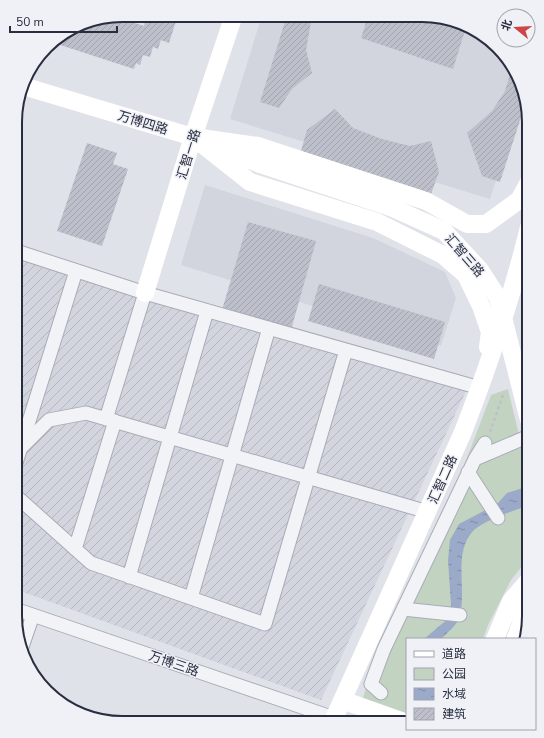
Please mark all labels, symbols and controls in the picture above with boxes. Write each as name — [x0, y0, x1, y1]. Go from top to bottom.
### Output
scale bar — [10, 8, 117, 34]
north arrow — [496, 8, 536, 48]
text: 50 m — [16, 14, 44, 30]
text: 北 — [498, 18, 516, 33]
street label: 万博四路 — [115, 107, 170, 139]
street label: 汇智一路 — [173, 127, 205, 182]
street label: 汇智三路 — [440, 230, 488, 281]
street label: 汇智二路 — [424, 452, 462, 507]
legend — [406, 638, 536, 730]
text: 道路 — [442, 646, 466, 662]
street label: 万博三路 — [146, 647, 201, 681]
text: 公园 — [442, 666, 466, 682]
text: 水域 — [442, 686, 466, 702]
text: 建筑 — [442, 706, 466, 722]

